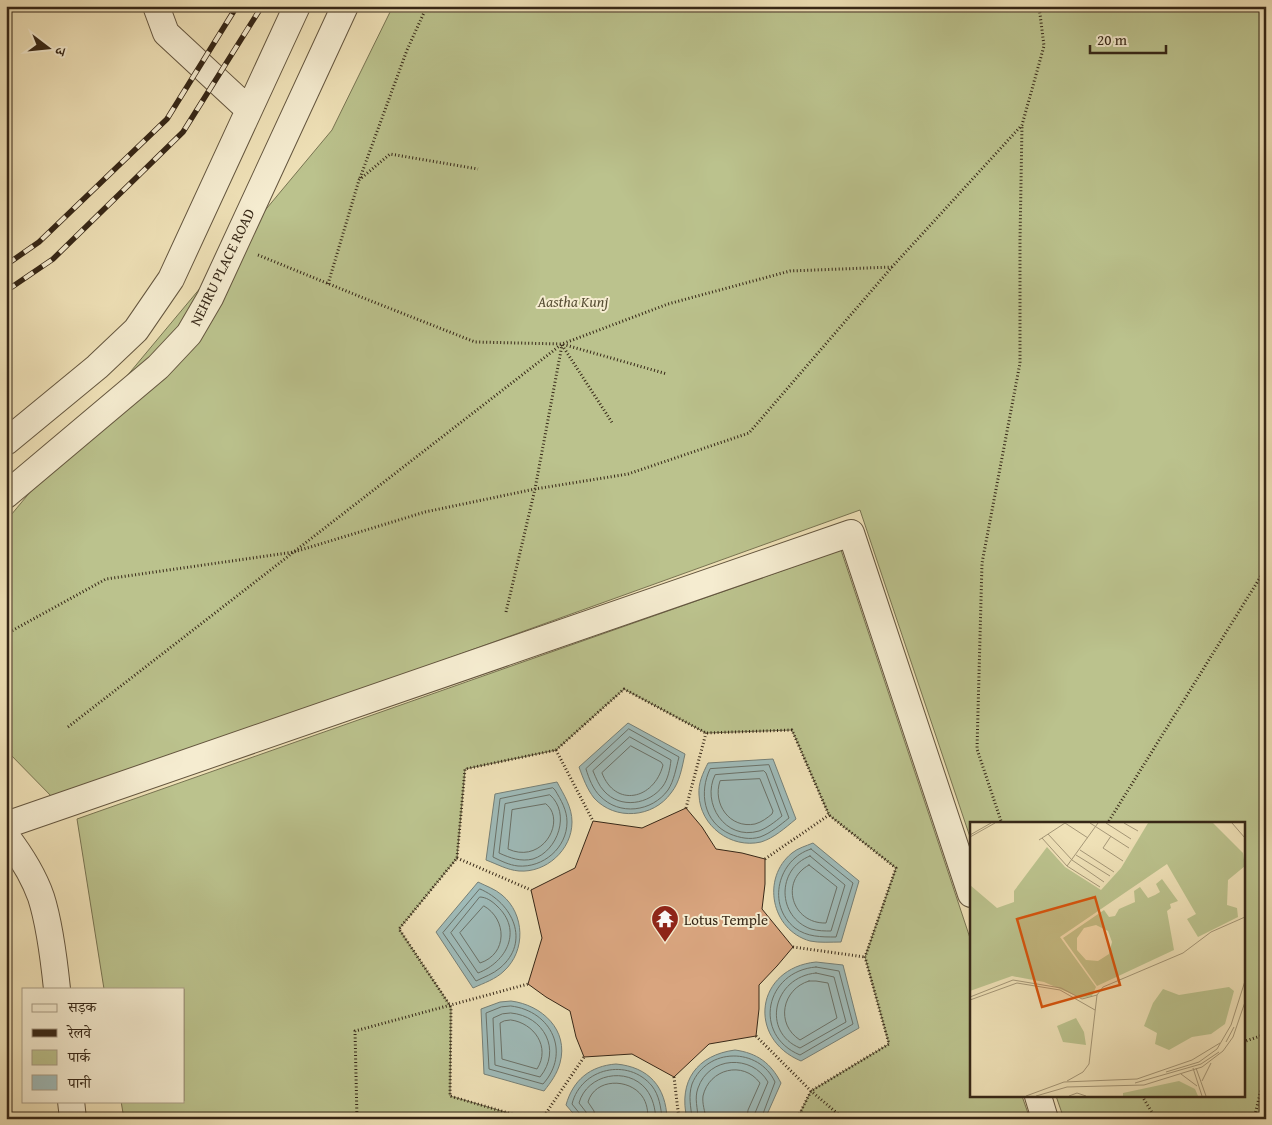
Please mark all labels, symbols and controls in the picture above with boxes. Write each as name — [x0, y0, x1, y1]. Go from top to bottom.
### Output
north arrow — [22, 22, 72, 72]
scale bar — [1090, 22, 1166, 54]
text: 20 m — [1097, 29, 1128, 50]
text: उ — [50, 44, 71, 59]
street label: NEHRU PLACE ROAD — [185, 205, 259, 329]
park label: Aastha Kunj — [537, 291, 608, 312]
inset map — [970, 822, 1244, 1098]
temple icon: Lotus Temple — [650, 904, 680, 943]
place label: Lotus Temple — [684, 909, 768, 930]
legend — [22, 988, 185, 1102]
text: सड़क — [67, 996, 97, 1017]
text: रेलवे — [66, 1022, 92, 1043]
text: पार्क — [67, 1046, 91, 1067]
text: पानी — [67, 1072, 92, 1093]

